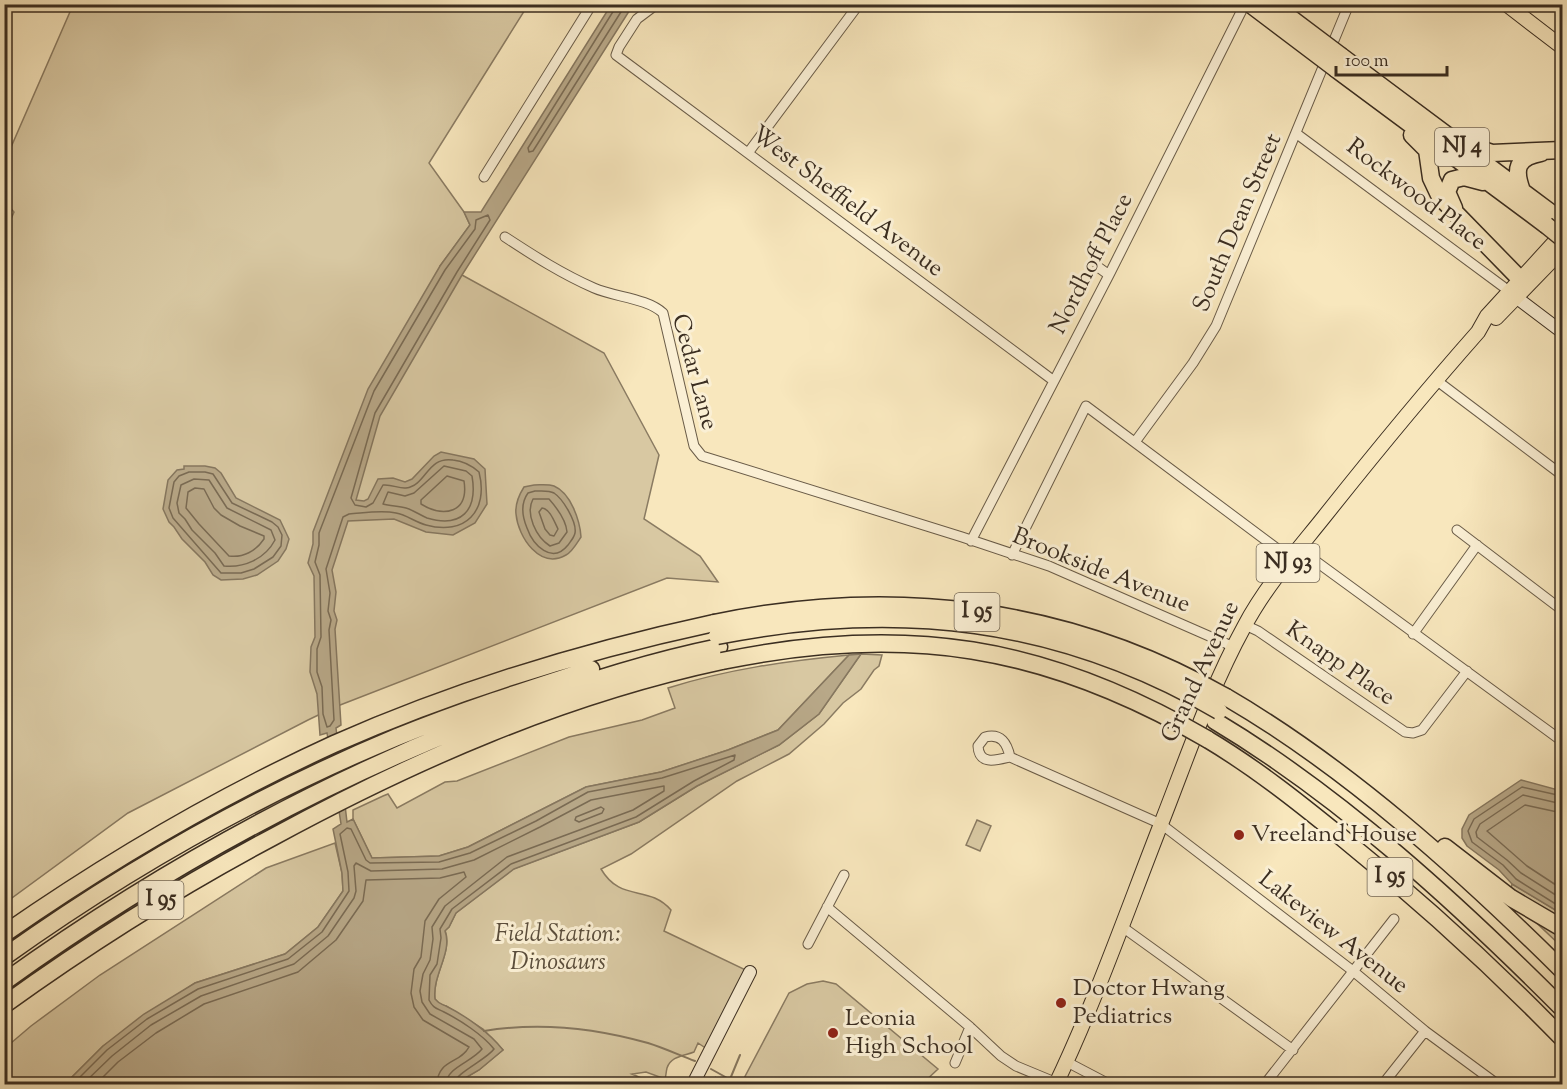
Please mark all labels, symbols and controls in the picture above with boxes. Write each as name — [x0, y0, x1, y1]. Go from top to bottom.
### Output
scale bar — [1336, 39, 1447, 77]
text: 100 m — [1345, 49, 1389, 75]
street label: West Sheffield Avenue — [744, 118, 950, 286]
street label: South Dean Street — [1185, 128, 1291, 318]
road number: NJ 4 — [1435, 128, 1489, 166]
street label: Rockwood Place — [1339, 131, 1493, 259]
street label: Nordhoff Place — [1042, 188, 1142, 340]
street label: Cedar Lane — [662, 310, 726, 434]
street label: Brookside Avenue — [1007, 520, 1195, 622]
road number: NJ 93 — [1256, 544, 1320, 582]
road number: I 95 — [954, 593, 1000, 631]
street label: Grand Avenue — [1153, 596, 1249, 748]
street label: Knapp Place — [1278, 614, 1402, 714]
place label: Vreeland House — [1251, 818, 1417, 852]
marker: Vreeland House — [1232, 828, 1246, 842]
road number: I 95 — [1368, 858, 1412, 896]
street label: Lakeview Avenue — [1251, 863, 1415, 1003]
road number: I 95 — [138, 881, 184, 919]
park label: Field Station: Dinosaurs — [494, 918, 622, 980]
place label: Doctor Hwang Pediatrics — [1073, 972, 1225, 1034]
marker: Doctor Hwang Pediatrics — [1054, 996, 1068, 1010]
place label: Leonia High School — [845, 1002, 974, 1064]
marker: Leonia High School — [826, 1026, 840, 1040]

